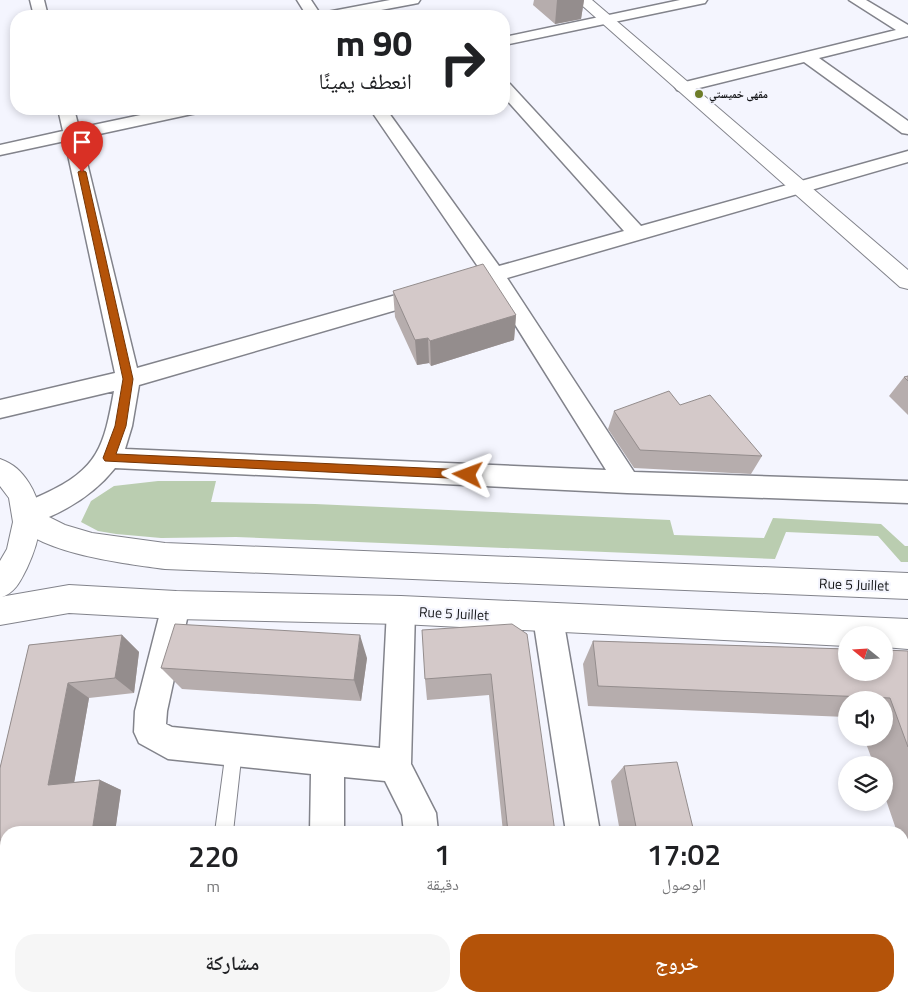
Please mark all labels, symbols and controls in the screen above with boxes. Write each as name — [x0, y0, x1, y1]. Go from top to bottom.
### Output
text: 90 m — [336, 16, 412, 70]
icon: right — [430, 30, 495, 95]
text: انعطف يمينًا — [318, 64, 412, 98]
place label: مقهى خميستي — [709, 86, 768, 103]
marker: مقهى خميستي — [693, 88, 705, 100]
pin — [61, 121, 103, 172]
icon: arrive — [68, 128, 96, 156]
position arrow — [441, 448, 493, 500]
street label: Rue 5 Juillet — [819, 572, 889, 596]
street label: Rue 5 Juillet — [418, 601, 490, 625]
north arrow — [838, 626, 892, 681]
map controls — [838, 626, 893, 811]
button: sound — [838, 691, 893, 746]
button: layers — [838, 756, 893, 811]
text: 1 — [434, 831, 451, 877]
text: 17:02 — [647, 831, 721, 877]
text: 220 — [188, 833, 238, 879]
text: دقيقة — [426, 872, 459, 896]
text: الوصول — [662, 872, 706, 896]
text: m — [206, 874, 220, 898]
button: مشاركة — [15, 934, 450, 992]
button: خروج — [460, 934, 894, 992]

